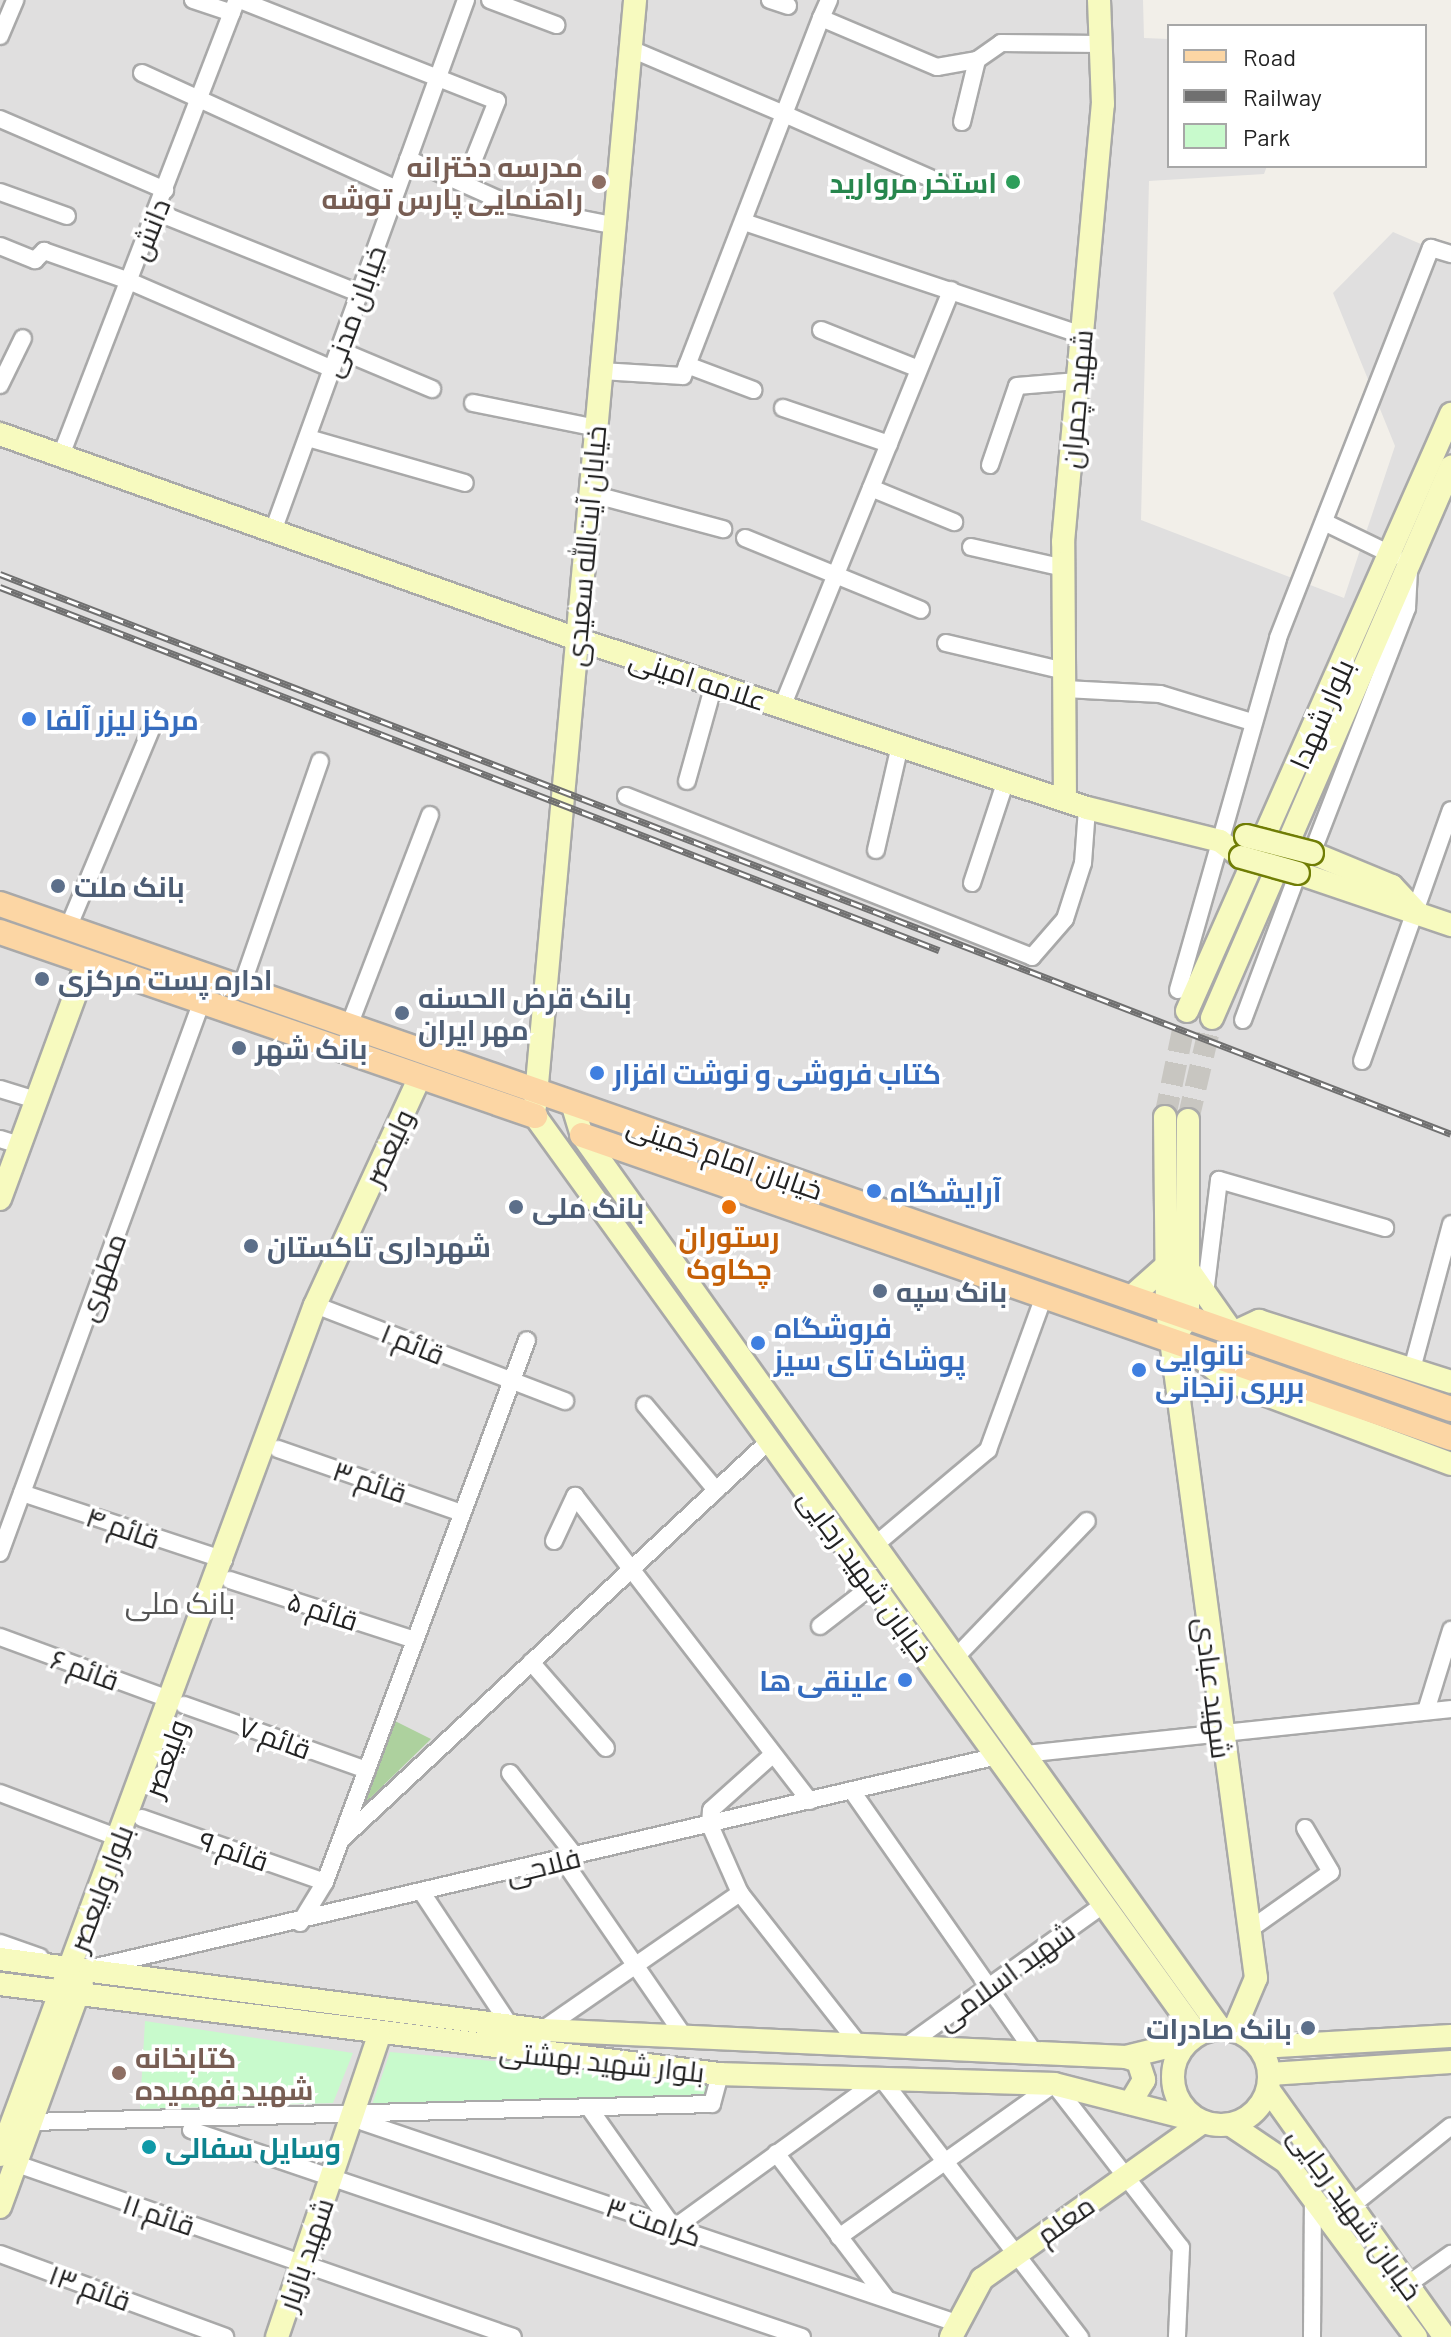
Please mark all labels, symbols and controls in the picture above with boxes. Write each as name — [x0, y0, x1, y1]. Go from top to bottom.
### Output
legend — [1167, 24, 1427, 168]
text: Road — [1243, 42, 1296, 71]
text: Railway — [1243, 82, 1322, 111]
text: Park — [1243, 122, 1290, 151]
place label: مدرسه دخترانه راهنمایی پارس توشه — [322, 149, 583, 215]
place label: استخر مروارید — [830, 165, 997, 199]
marker: مدرسه دخترانه راهنمایی پارس توشه — [590, 173, 608, 191]
marker: استخر مروارید — [1004, 173, 1022, 191]
street label: دانش — [122, 193, 176, 265]
street label: خیابان مدنی — [314, 241, 392, 381]
street label: شهید چمران — [1053, 328, 1099, 470]
street label: خیابان آیت‌الله سعیدی — [558, 424, 612, 668]
street label: علامه امینی — [625, 641, 771, 717]
street label: بلوار شهدا — [1282, 654, 1360, 774]
place label: مرکز لیزر آلفا — [45, 702, 199, 736]
marker: مرکز لیزر آلفا — [20, 710, 38, 728]
place label: بانک ملت — [74, 869, 185, 903]
marker: بانک ملت — [49, 877, 67, 895]
place label: اداره پست مرکزی — [58, 962, 272, 996]
marker: اداره پست مرکزی — [33, 970, 51, 988]
place label: بانک قرض الحسنه مهر ایران — [418, 980, 632, 1046]
marker: بانک قرض الحسنه مهر ایران — [393, 1004, 411, 1022]
place label: بانک شهر — [255, 1031, 368, 1065]
marker: بانک شهر — [230, 1039, 248, 1057]
place label: کتاب فروشی و نوشت افزار — [613, 1056, 941, 1090]
marker: کتاب فروشی و نوشت افزار — [588, 1064, 606, 1082]
street label: ولیعصر — [356, 1103, 420, 1191]
street label: خیابان امام خمینی — [623, 1108, 827, 1206]
place label: آرایشگاه — [890, 1174, 1002, 1208]
marker: آرایشگاه — [865, 1182, 883, 1200]
place label: بانک ملی — [532, 1190, 644, 1224]
marker: بانک ملی — [507, 1198, 525, 1216]
marker: رستوران چکاوک — [720, 1198, 738, 1216]
place label: رستوران چکاوک — [679, 1219, 779, 1285]
street label: مطهری — [70, 1229, 132, 1325]
place label: شهرداری تاکستان — [267, 1229, 491, 1263]
marker: شهرداری تاکستان — [242, 1237, 260, 1255]
place label: بانک سپه — [896, 1274, 1007, 1308]
marker: بانک سپه — [871, 1282, 889, 1300]
place label: فروشگاه پوشاک تای سیز — [774, 1310, 965, 1376]
street label: قائم ۱ — [376, 1315, 450, 1371]
marker: فروشگاه پوشاک تای سیز — [749, 1334, 767, 1352]
place label: نانوایی بربری زنجانی — [1155, 1337, 1304, 1403]
marker: نانوایی بربری زنجانی — [1130, 1361, 1148, 1379]
street label: قائم ۳ — [329, 1453, 411, 1509]
street label: خیابان شهید رجایی — [792, 1482, 940, 1668]
street label: قائم ۴ — [82, 1499, 164, 1555]
street label: قائم ۵ — [284, 1583, 362, 1637]
district label: بانک ملی — [125, 1584, 235, 1620]
street label: شهید عبادی — [1189, 1615, 1239, 1761]
street label: قائم ۶ — [46, 1641, 124, 1697]
place label: علینقی ها — [759, 1663, 889, 1697]
marker: علینقی ها — [896, 1671, 914, 1689]
street label: قائم ۷ — [234, 1709, 316, 1765]
street label: ولیعصر — [135, 1715, 195, 1801]
street label: بلوار ولیعصر — [60, 1820, 140, 1956]
street label: قائم ۹ — [195, 1823, 273, 1877]
street label: فلاحی — [502, 1839, 584, 1891]
street label: شهید اسلامی — [929, 1914, 1081, 2036]
place label: بانک صادرات — [1146, 2011, 1292, 2045]
marker: بانک صادرات — [1299, 2019, 1317, 2037]
street label: بلوار شهید بهشتی — [498, 2034, 706, 2088]
place label: کتابخانه شهید فهمیده — [135, 2040, 313, 2106]
marker: کتابخانه شهید فهمیده — [110, 2064, 128, 2082]
street label: خیابان شهید رجایی — [1282, 2120, 1430, 2306]
place label: وسایل سفالی — [165, 2130, 341, 2164]
marker: وسایل سفالی — [140, 2138, 158, 2156]
street label: قائم ۱۱ — [119, 2186, 199, 2242]
street label: معلم — [1030, 2187, 1100, 2251]
street label: کرامت ۳ — [602, 2189, 706, 2253]
street label: شهید بازیار — [270, 2193, 340, 2315]
street label: قائم ۱۳ — [45, 2257, 135, 2317]

